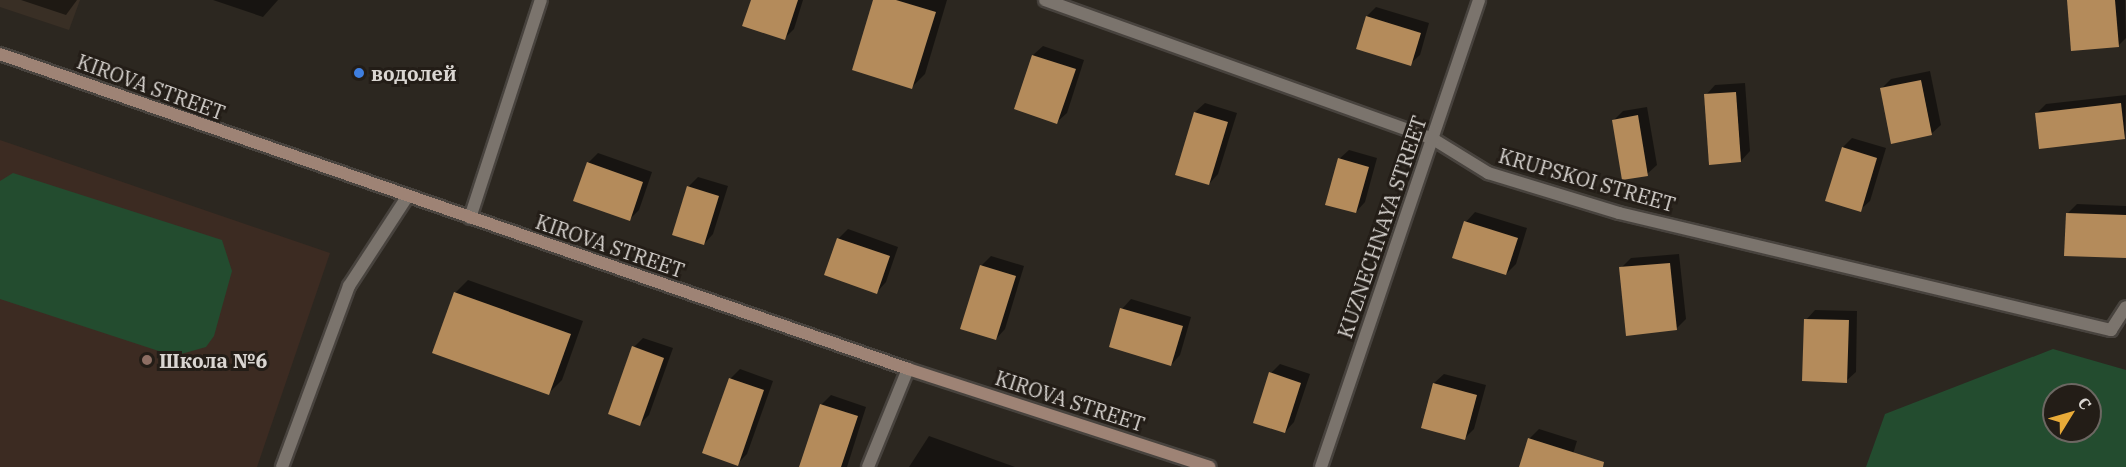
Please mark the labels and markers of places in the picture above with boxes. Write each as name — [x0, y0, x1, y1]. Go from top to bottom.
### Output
place label: водолей — [371, 61, 457, 85]
marker: водолей — [352, 66, 366, 80]
place label: Школа №6 — [159, 348, 268, 372]
marker: Школа №6 — [140, 353, 154, 367]

